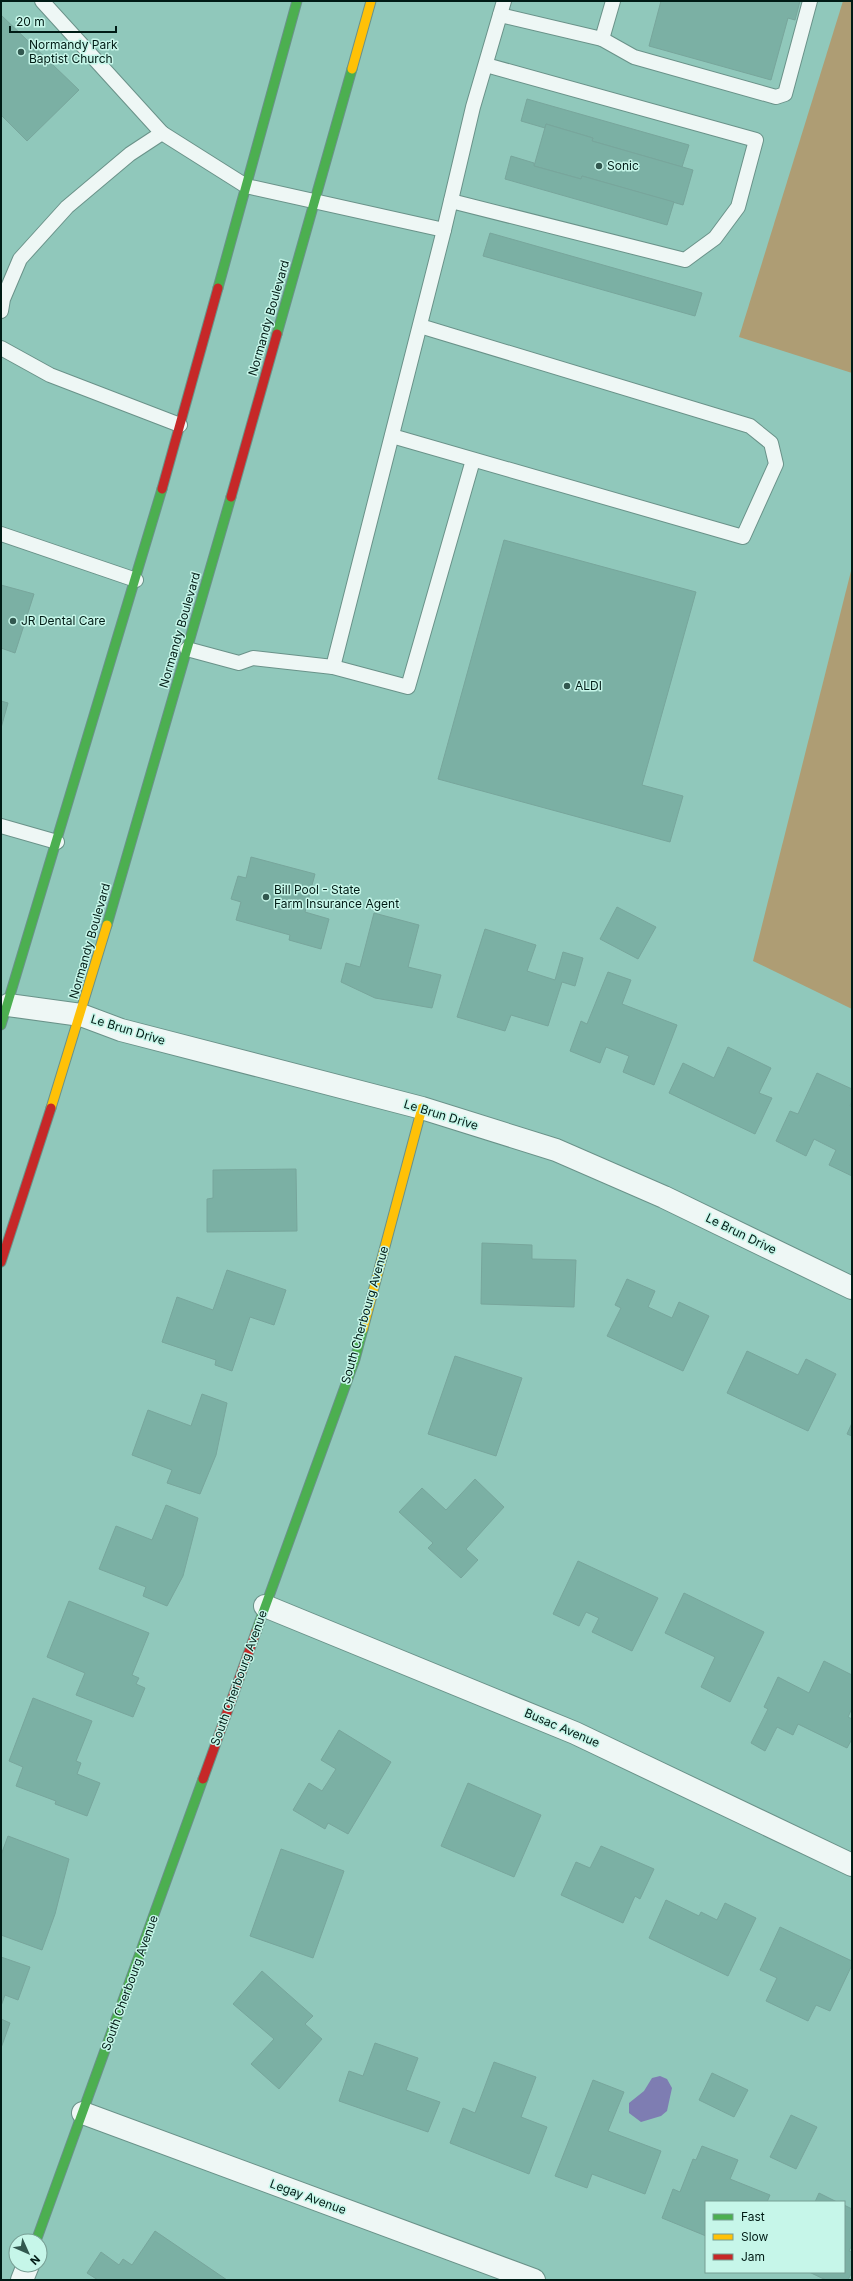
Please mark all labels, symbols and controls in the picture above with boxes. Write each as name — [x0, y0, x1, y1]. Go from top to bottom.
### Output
scale bar — [10, 8, 116, 34]
text: 20 m — [16, 14, 45, 29]
place label: Normandy Park Baptist Church — [29, 37, 118, 66]
marker: Normandy Park Baptist Church — [16, 47, 26, 57]
place label: Sonic — [607, 158, 639, 173]
marker: Sonic — [594, 161, 604, 171]
street label: Normandy Boulevard — [245, 258, 292, 377]
street label: Normandy Boulevard — [156, 570, 203, 689]
place label: JR Dental Care — [21, 613, 106, 628]
marker: JR Dental Care — [8, 616, 18, 626]
place label: ALDI — [575, 678, 602, 693]
marker: ALDI — [562, 681, 572, 691]
street label: Normandy Boulevard — [66, 881, 113, 1000]
place label: Bill Pool - State Farm Insurance Agent — [274, 882, 399, 911]
marker: Bill Pool - State Farm Insurance Agent — [261, 892, 271, 902]
street label: Le Brun Drive — [89, 1011, 167, 1048]
street label: Le Brun Drive — [402, 1096, 480, 1133]
street label: Le Brun Drive — [703, 1210, 779, 1257]
street label: South Cherbourg Avenue — [338, 1244, 391, 1386]
street label: South Cherbourg Avenue — [207, 1608, 270, 1747]
street label: Busac Avenue — [522, 1705, 602, 1750]
street label: South Cherbourg Avenue — [98, 1913, 161, 2052]
street label: Legay Avenue — [268, 2176, 348, 2217]
legend — [705, 2201, 845, 2273]
text: Fast — [741, 2209, 765, 2224]
text: Slow — [741, 2229, 769, 2244]
north arrow — [8, 2233, 48, 2273]
text: Jam — [741, 2249, 765, 2264]
text: N — [27, 2252, 43, 2268]

